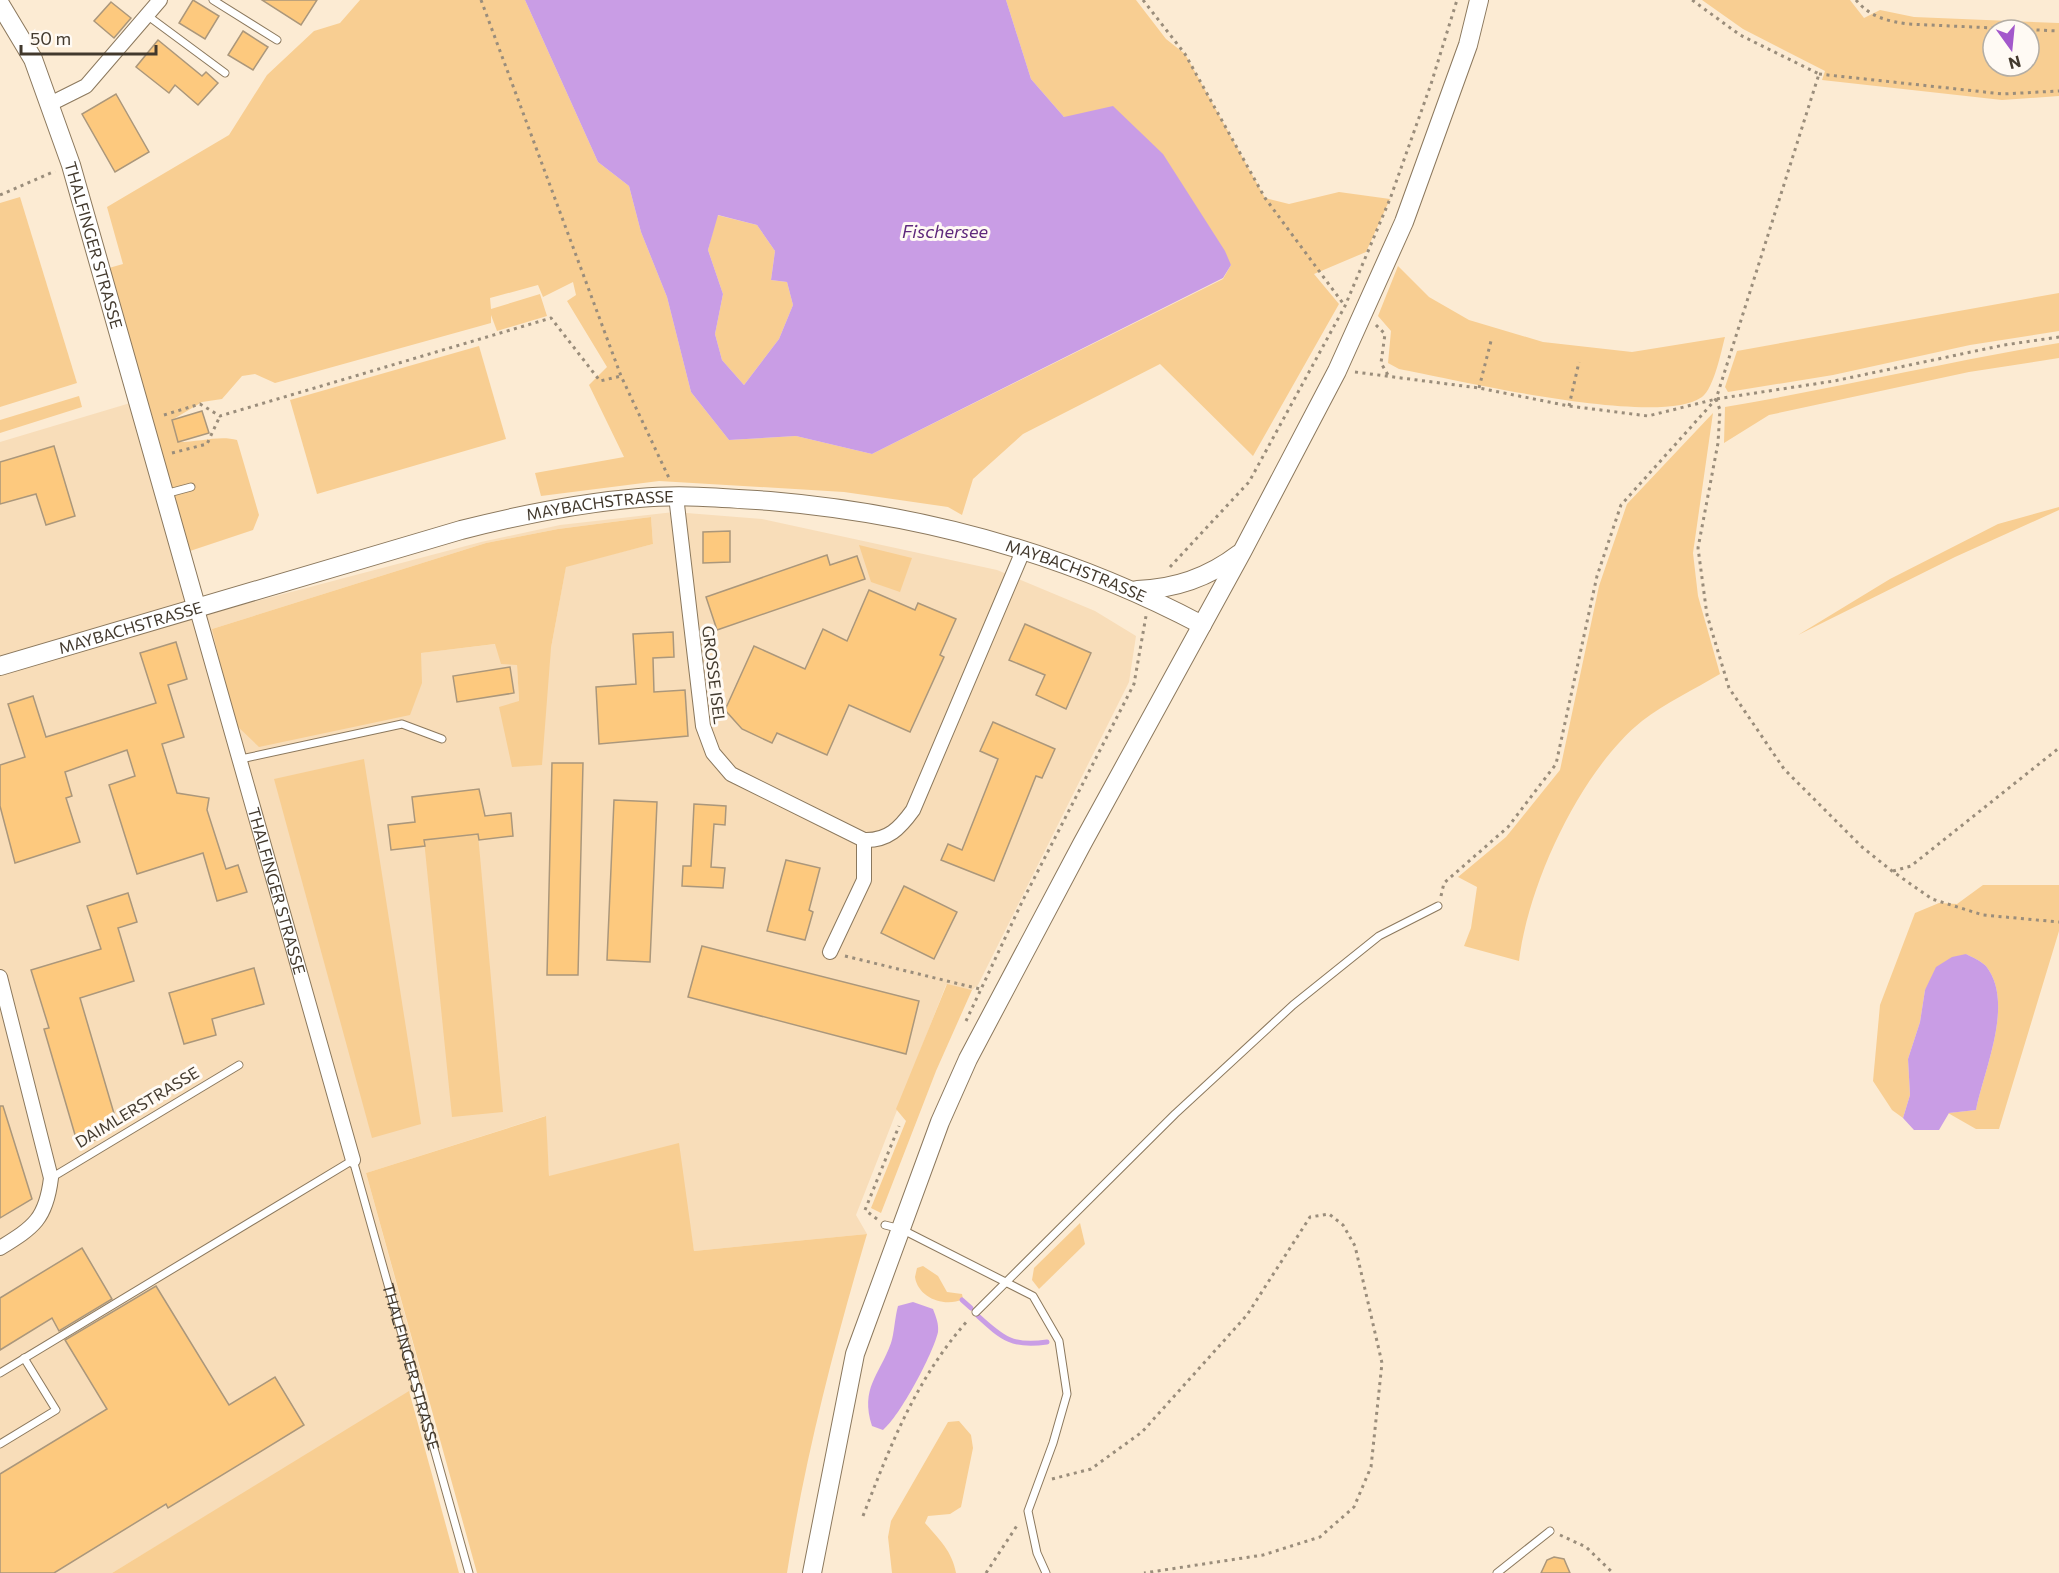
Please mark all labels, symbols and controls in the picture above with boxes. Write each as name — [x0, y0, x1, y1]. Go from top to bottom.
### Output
scale bar — [21, 18, 156, 56]
north arrow — [1981, 18, 2041, 78]
text: 50 m — [30, 27, 71, 49]
text: N — [2007, 52, 2023, 74]
street label: THALFINGER STRASSE — [61, 159, 127, 331]
water label: Fischersee — [902, 220, 988, 242]
street label: MAYBACHSTRASSE — [524, 486, 674, 524]
street label: MAYBACHSTRASSE — [1004, 535, 1150, 605]
street label: MAYBACHSTRASSE — [56, 597, 204, 657]
street label: GROSSE ISEL — [699, 625, 730, 725]
street label: THALFINGER STRASSE — [244, 805, 310, 976]
street label: DAIMLERSTRASSE — [71, 1062, 202, 1151]
street label: THALFINGER STRASSE — [379, 1281, 444, 1452]

